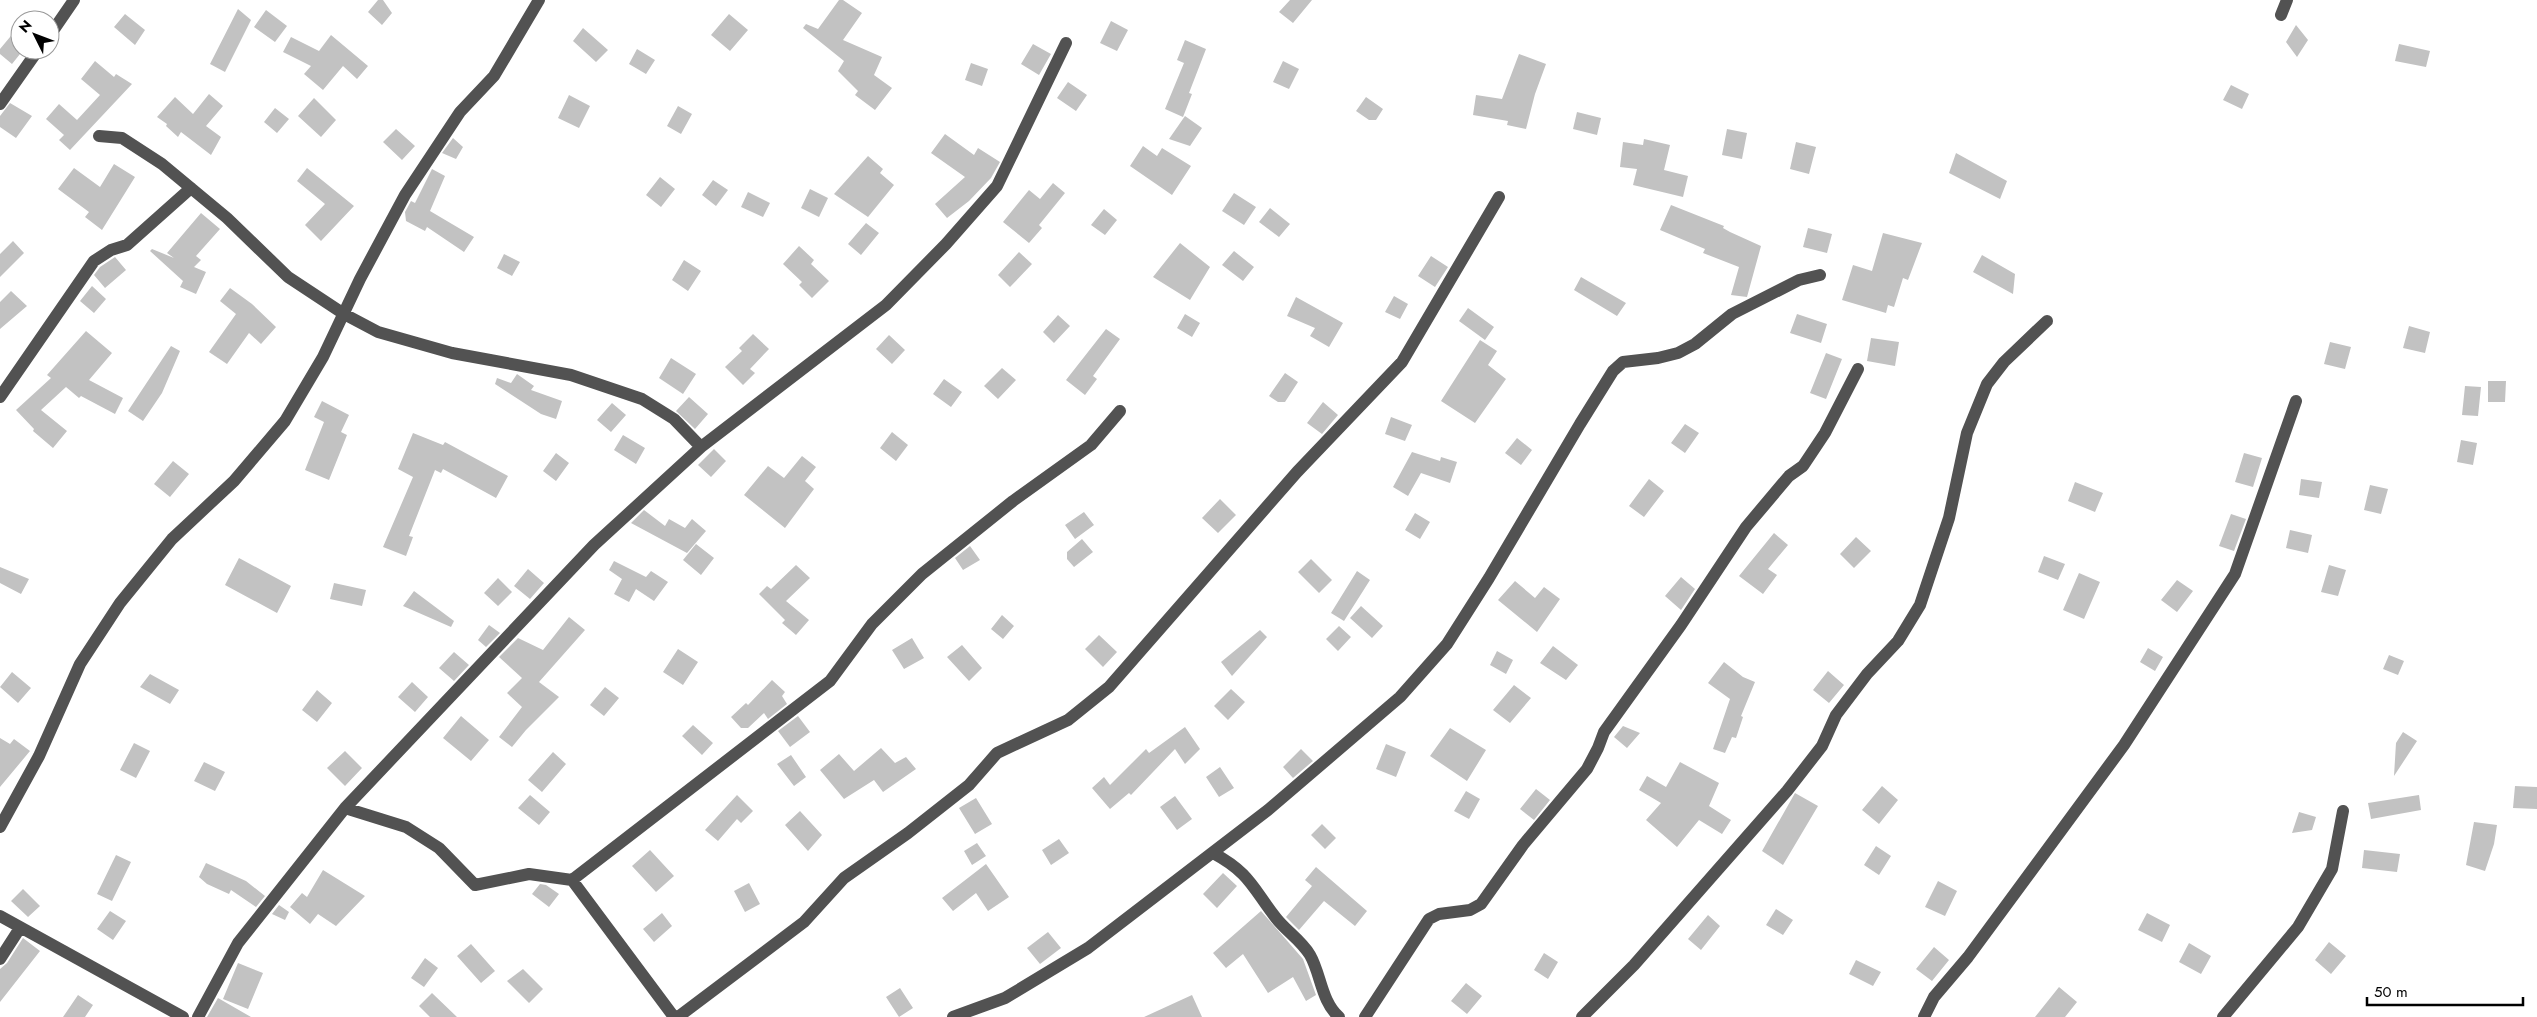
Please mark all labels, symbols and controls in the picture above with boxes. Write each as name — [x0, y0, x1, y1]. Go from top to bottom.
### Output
north arrow — [10, 10, 60, 60]
text: N — [14, 15, 36, 37]
scale bar — [2367, 974, 2523, 1006]
text: 50 m — [2374, 981, 2408, 1003]

